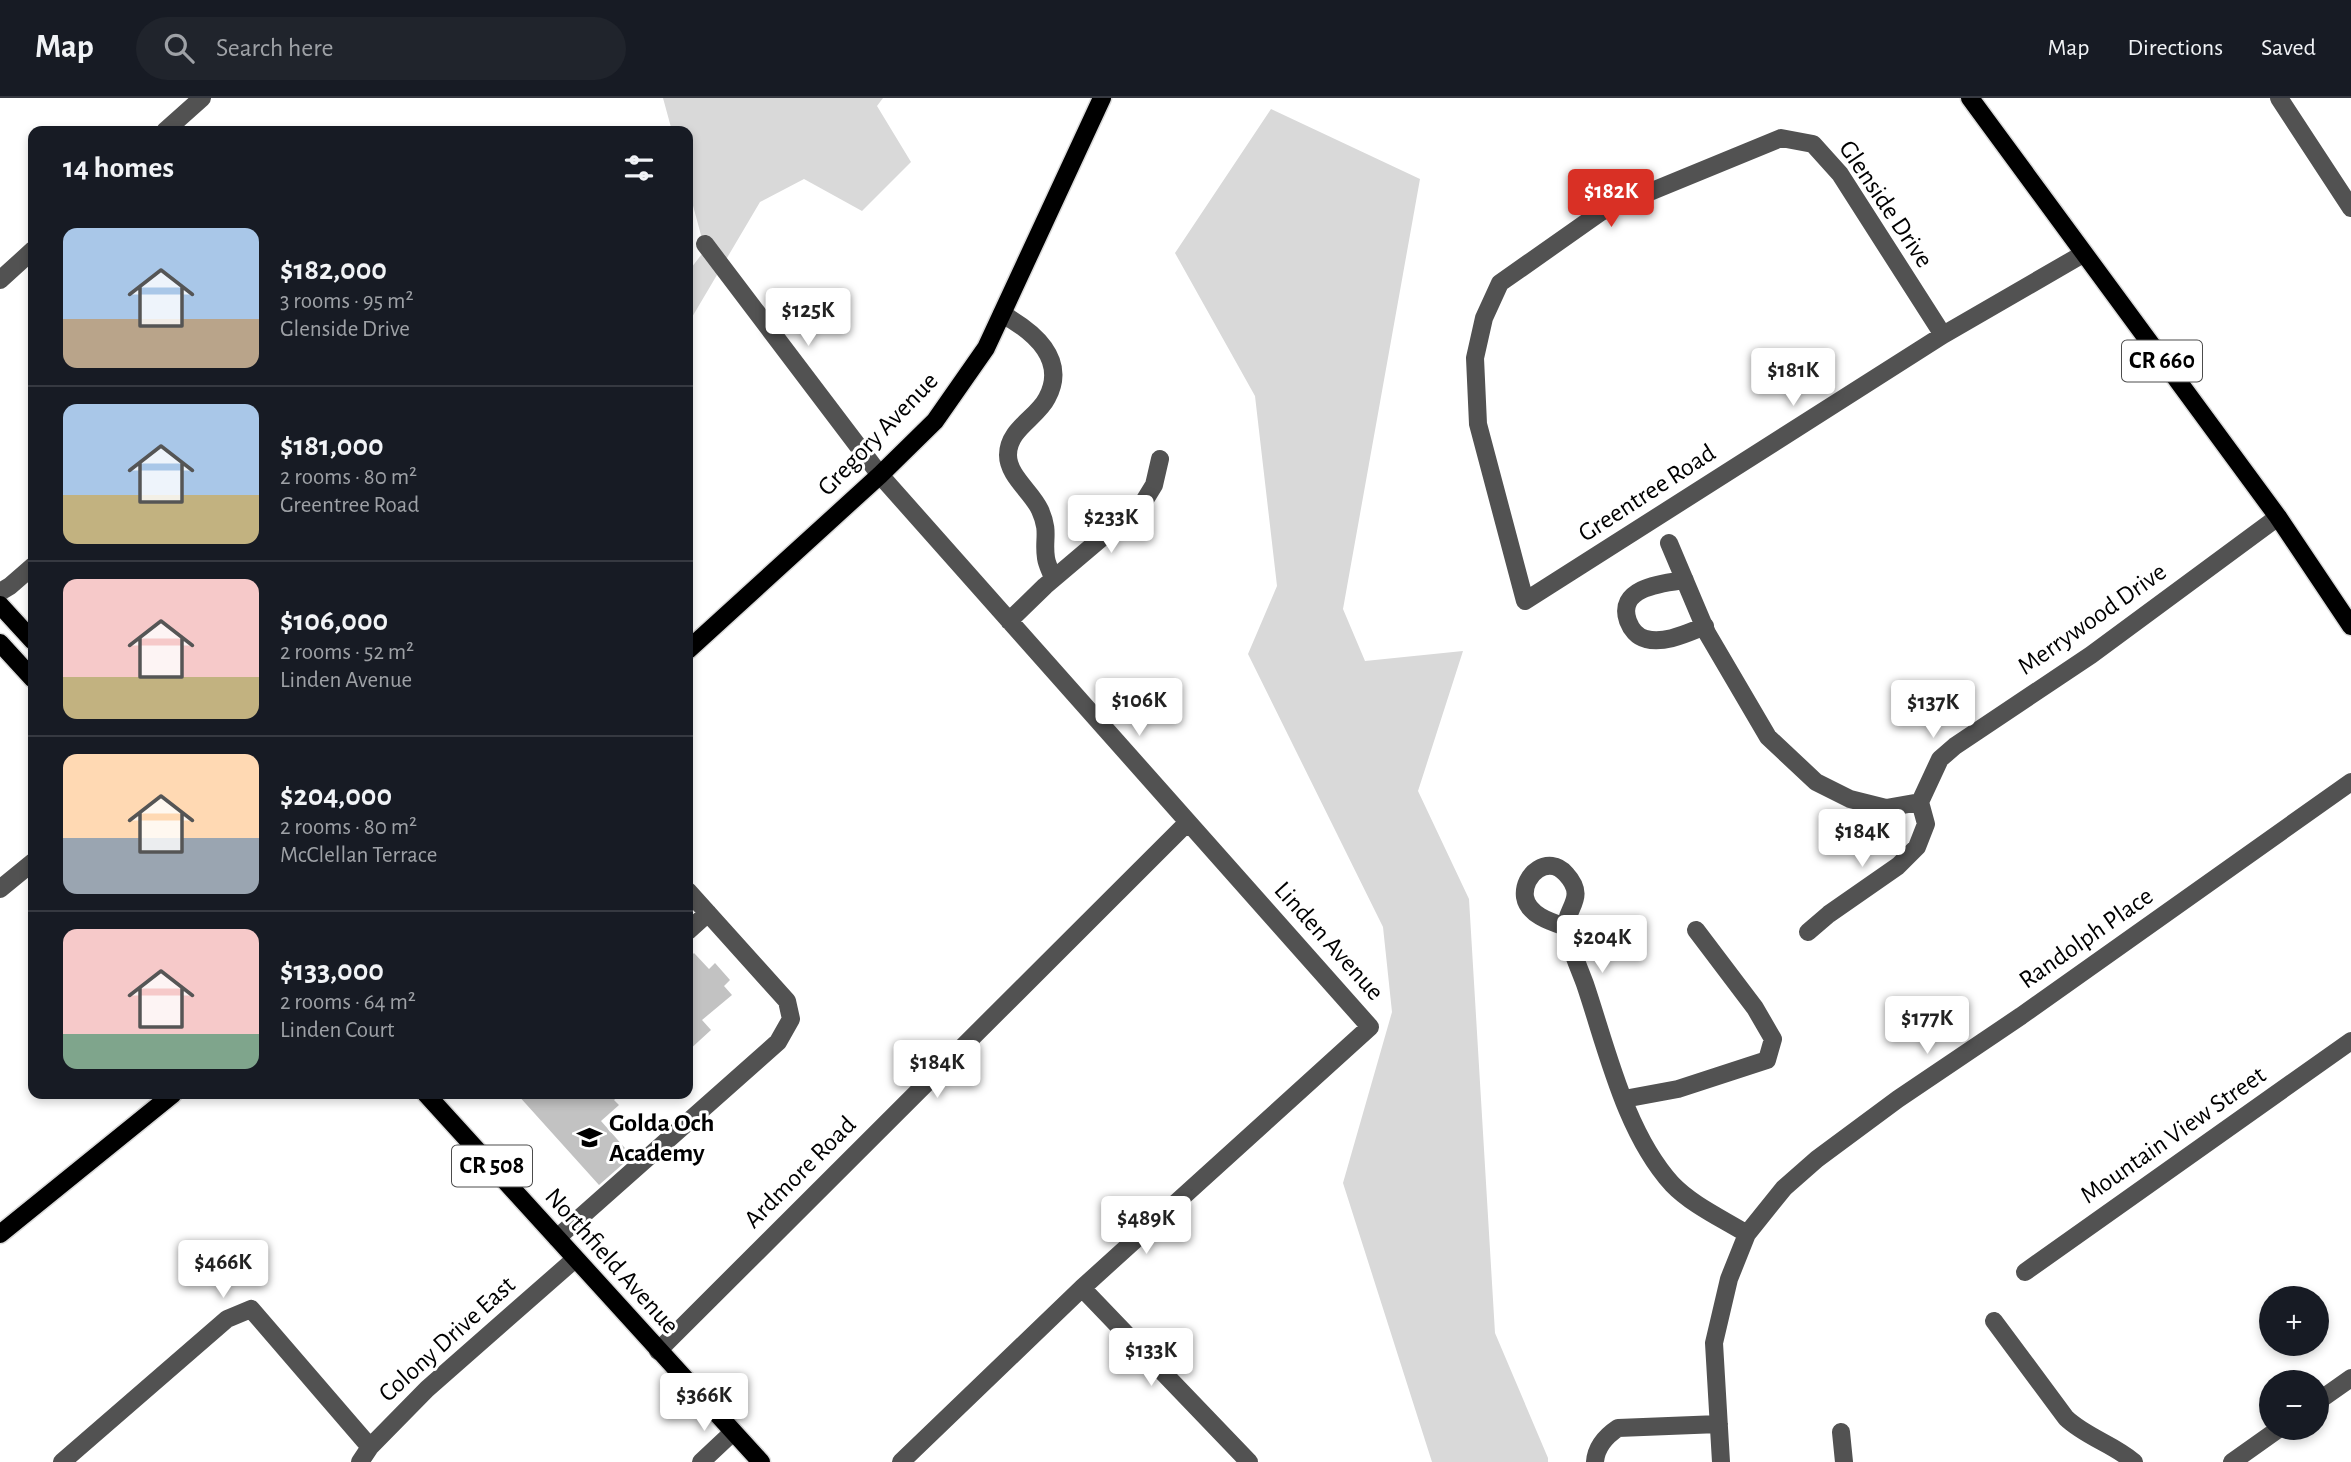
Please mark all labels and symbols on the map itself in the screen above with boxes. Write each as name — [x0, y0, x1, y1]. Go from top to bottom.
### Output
street label: Glenside Drive — [1834, 136, 1938, 272]
pin: $182K — [1562, 170, 1660, 229]
pin: $125K — [759, 288, 857, 348]
road number: CR 660 — [2122, 340, 2202, 382]
pin: $181K — [1744, 348, 1842, 408]
street label: Gregory Avenue — [813, 367, 943, 501]
street label: Greentree Road — [1574, 439, 1720, 547]
pin: $233K — [1062, 496, 1160, 555]
street label: Merrywood Drive — [2013, 558, 2171, 680]
pin: $106K — [1090, 678, 1188, 738]
pin: $137K — [1884, 680, 1982, 740]
pin: $184K — [1813, 810, 1911, 869]
street label: Linden Avenue — [1269, 877, 1389, 1005]
street label: Randolph Place — [2014, 882, 2158, 994]
pin: $204K — [1553, 916, 1651, 975]
pin: $177K — [1878, 996, 1976, 1056]
pin: $184K — [888, 1040, 986, 1100]
street label: Mountain View Street — [2076, 1061, 2270, 1209]
place label: Golda Och Academy — [609, 1110, 714, 1166]
street label: Ardmore Road — [739, 1111, 861, 1233]
school or university icon: Golda Och Academy — [575, 1124, 603, 1152]
road number: CR 508 — [452, 1146, 532, 1186]
street label: Northfield Avenue — [540, 1183, 684, 1339]
pin: $489K — [1097, 1196, 1195, 1256]
pin: $466K — [174, 1240, 272, 1300]
street label: Colony Drive East — [374, 1271, 520, 1407]
pin: $133K — [1102, 1328, 1200, 1388]
pin: $366K — [655, 1374, 753, 1433]

